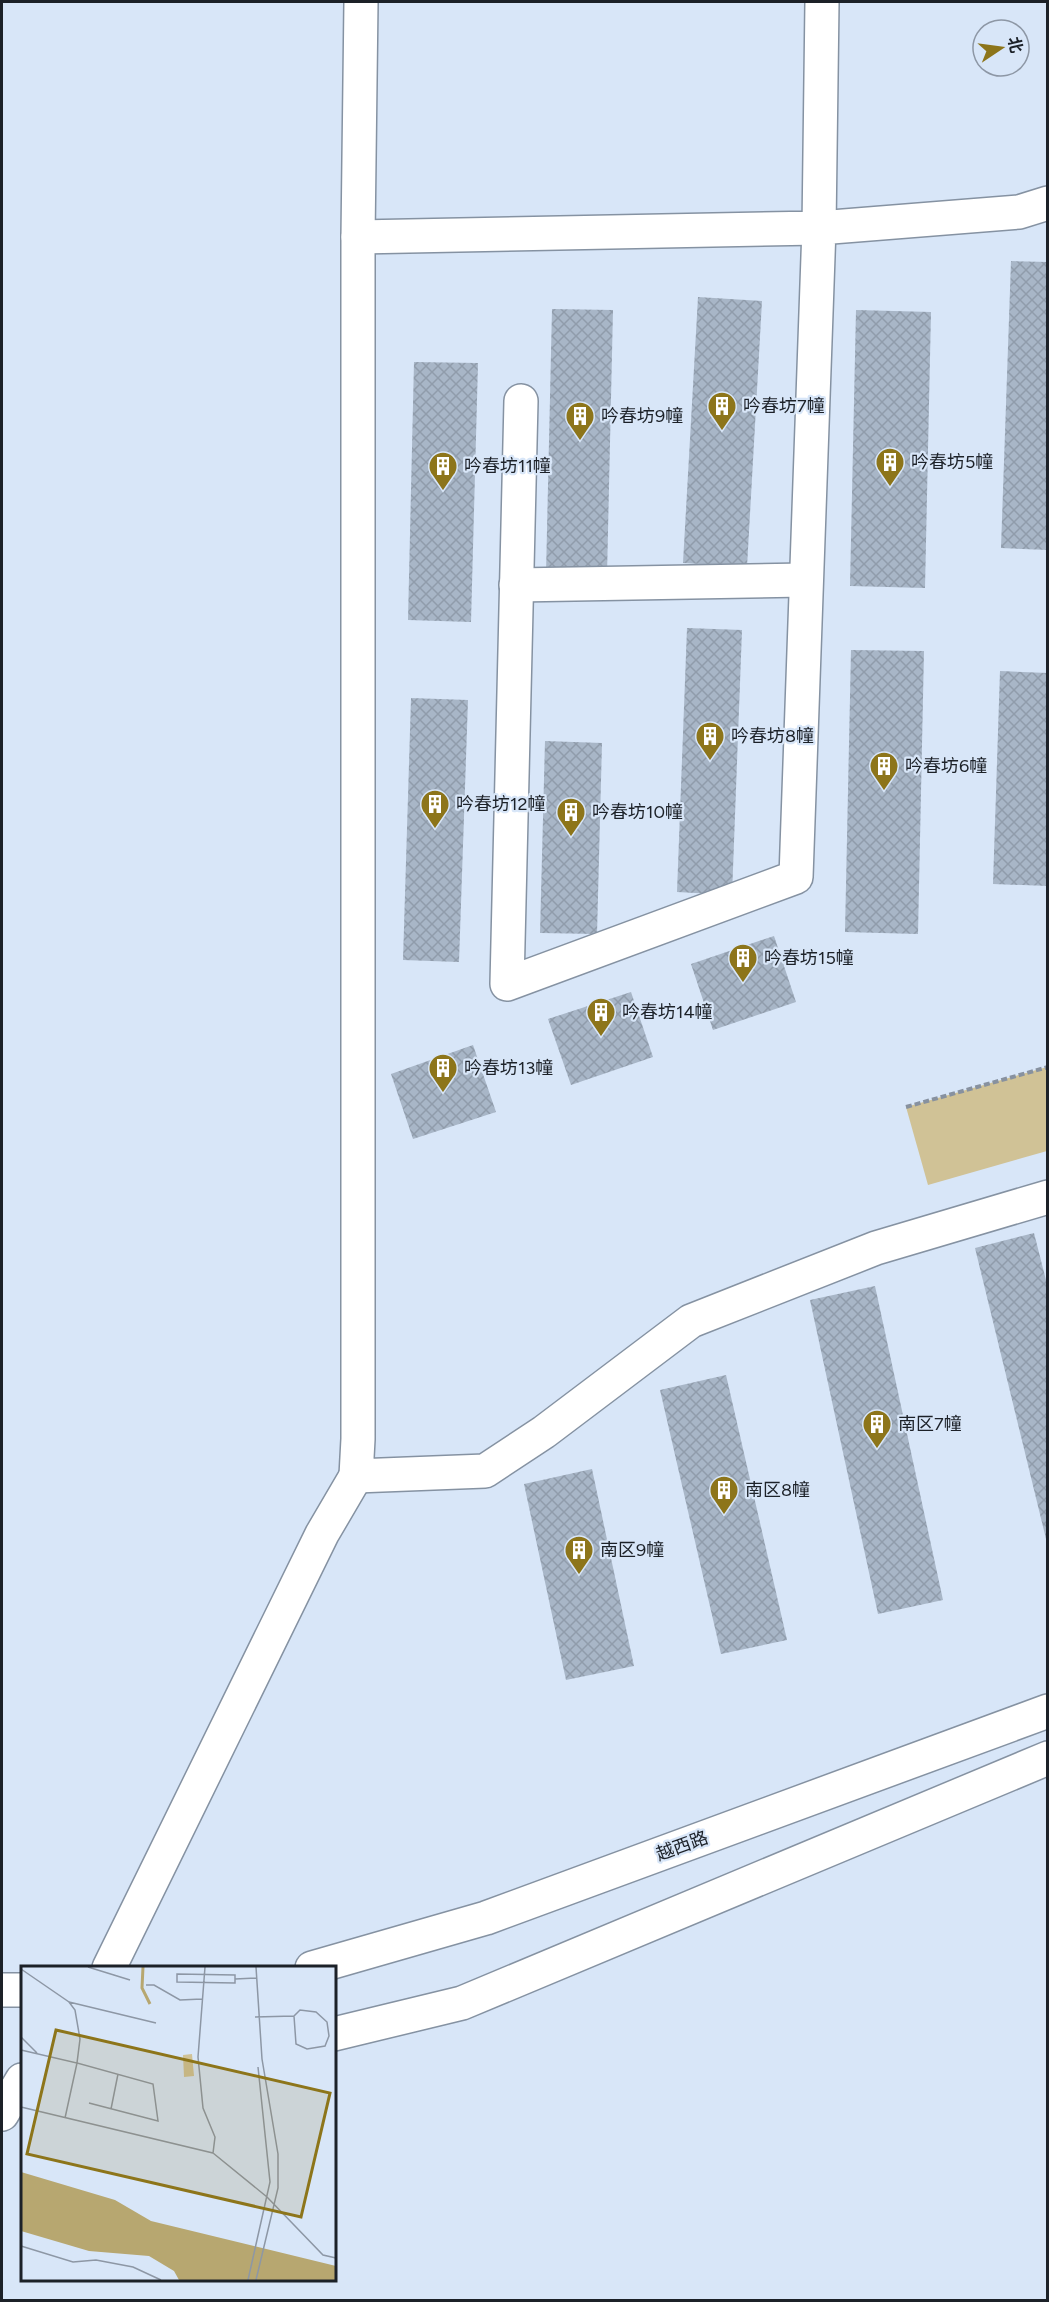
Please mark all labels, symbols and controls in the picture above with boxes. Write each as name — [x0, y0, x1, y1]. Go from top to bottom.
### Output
north arrow — [971, 18, 1031, 78]
text: 北 — [1004, 35, 1026, 55]
building icon: 吟春坊7幢 — [706, 390, 738, 432]
place label: 吟春坊7幢 — [743, 395, 825, 417]
building icon: 吟春坊9幢 — [564, 400, 596, 442]
place label: 吟春坊9幢 — [601, 405, 683, 427]
building icon: 吟春坊5幢 — [874, 446, 906, 488]
building icon: 吟春坊11幢 — [427, 450, 459, 492]
place label: 吟春坊5幢 — [911, 451, 993, 473]
place label: 吟春坊11幢 — [464, 455, 551, 477]
building icon: 吟春坊8幢 — [694, 720, 726, 762]
place label: 吟春坊8幢 — [731, 725, 814, 747]
building icon: 吟春坊6幢 — [868, 750, 900, 792]
place label: 吟春坊6幢 — [905, 755, 987, 777]
building icon: 吟春坊12幢 — [419, 788, 451, 830]
place label: 吟春坊12幢 — [456, 793, 546, 815]
building icon: 吟春坊10幢 — [555, 796, 587, 838]
place label: 吟春坊10幢 — [592, 801, 683, 823]
building icon: 吟春坊15幢 — [727, 942, 759, 984]
place label: 吟春坊15幢 — [764, 947, 854, 969]
building icon: 吟春坊14幢 — [585, 996, 617, 1038]
place label: 吟春坊14幢 — [622, 1001, 713, 1023]
building icon: 吟春坊13幢 — [427, 1052, 459, 1094]
place label: 吟春坊13幢 — [464, 1057, 553, 1079]
building icon: 南区7幢 — [861, 1408, 893, 1450]
place label: 南区7幢 — [898, 1413, 962, 1435]
building icon: 南区8幢 — [708, 1474, 740, 1516]
place label: 南区8幢 — [745, 1479, 810, 1501]
building icon: 南区9幢 — [563, 1534, 595, 1576]
place label: 南区9幢 — [600, 1539, 664, 1561]
street label: 越西路 — [653, 1826, 711, 1866]
inset map — [21, 1966, 336, 2281]

